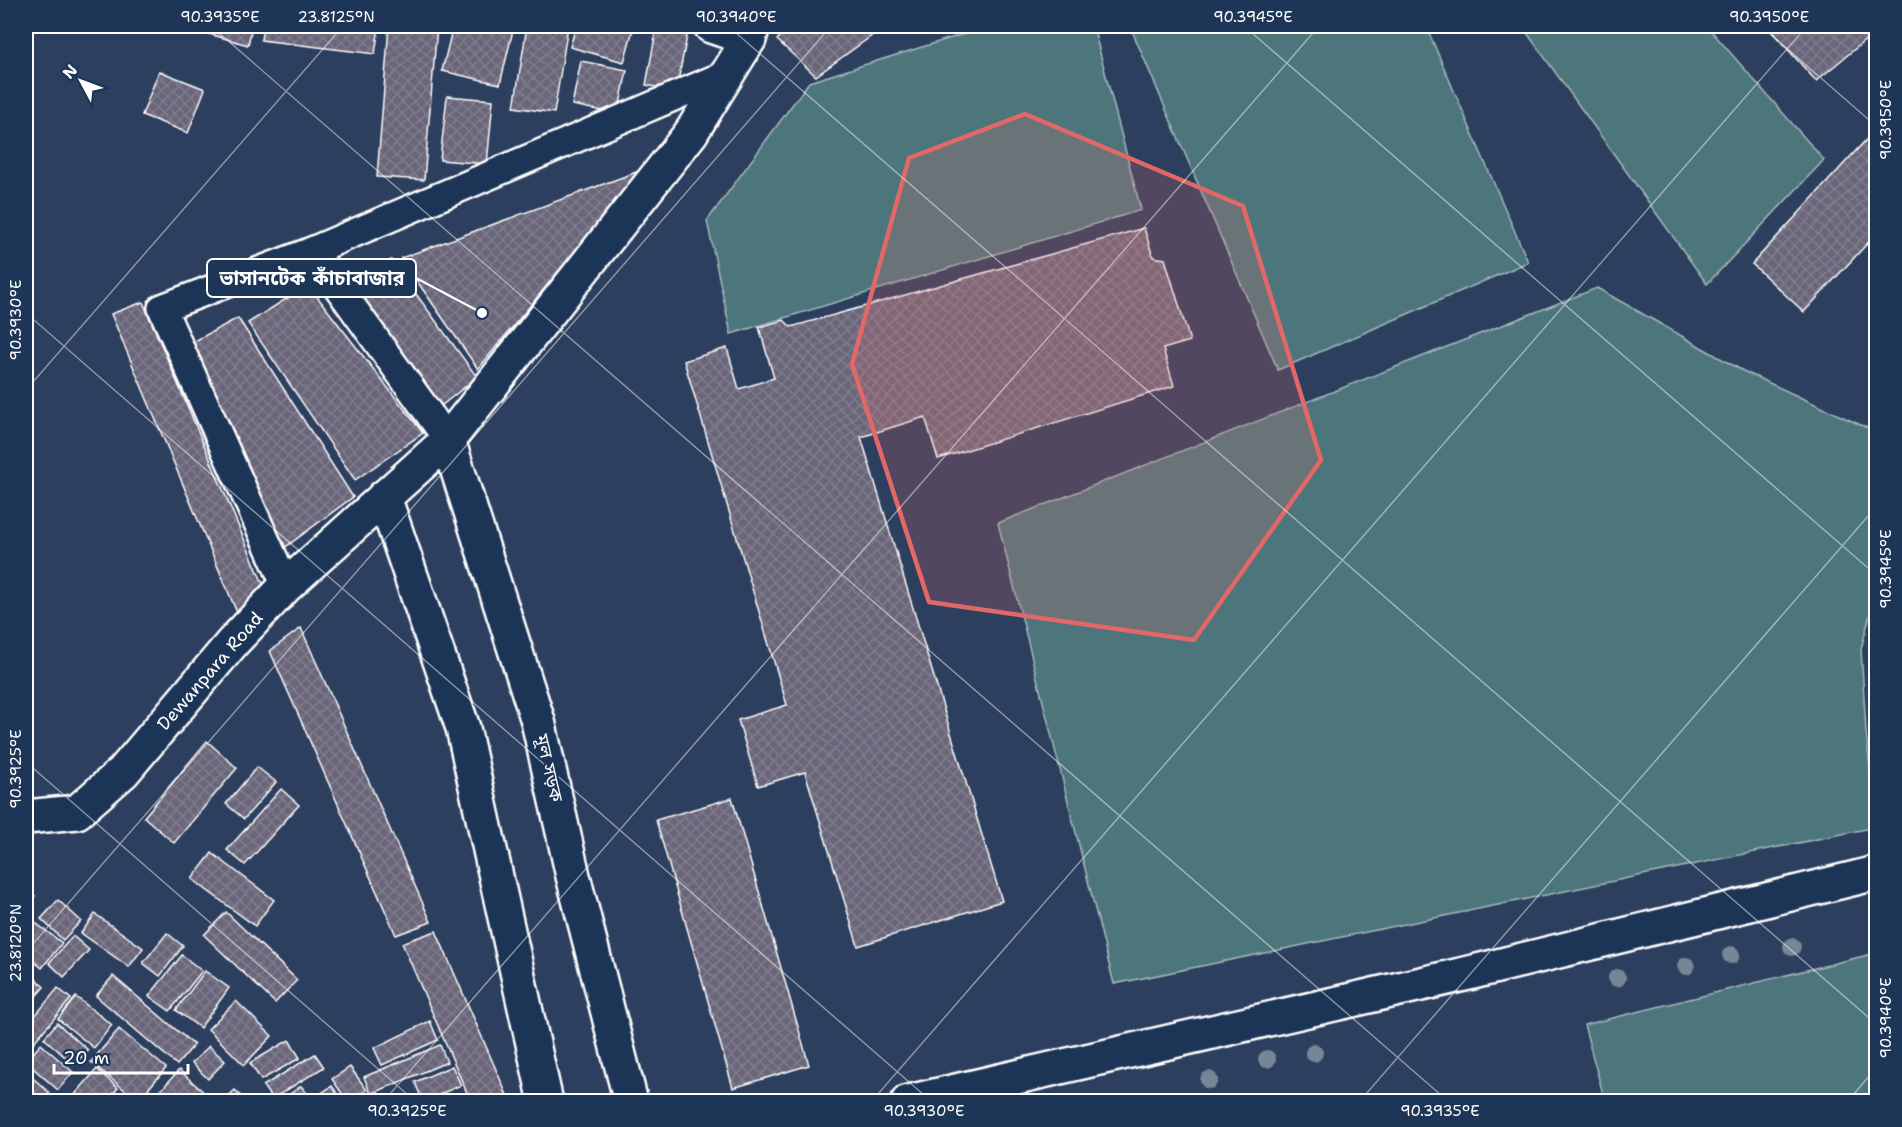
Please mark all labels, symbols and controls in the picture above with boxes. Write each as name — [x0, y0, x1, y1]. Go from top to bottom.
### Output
text: 90.3935°E — [180, 7, 260, 27]
text: 23.8125°N — [297, 7, 375, 27]
text: 90.3940°E — [695, 7, 777, 27]
text: 90.3945°E — [1213, 7, 1293, 27]
text: 90.3950°E — [1729, 7, 1809, 27]
north arrow — [51, 51, 111, 111]
text: N — [58, 60, 82, 83]
text: 90.3950°E — [1876, 80, 1896, 160]
callout: ভাসানটেক কাঁচাবাজার — [207, 259, 416, 297]
text: ভাসানটেক কাঁচাবাজার — [218, 265, 406, 291]
text: 90.3930°E — [6, 280, 26, 360]
text: 90.3945°E — [1876, 529, 1896, 609]
street label: Dewanpara Road — [152, 607, 268, 735]
text: 90.3925°E — [6, 729, 26, 809]
street label: মূল সড়ক — [529, 731, 569, 805]
text: 23.8120°N — [6, 904, 26, 982]
text: 90.3940°E — [1876, 977, 1896, 1059]
scale bar — [54, 1037, 188, 1075]
text: 20 m — [63, 1046, 109, 1070]
text: 90.3925°E — [367, 1101, 447, 1121]
text: 90.3930°E — [884, 1101, 964, 1121]
text: 90.3935°E — [1400, 1101, 1480, 1121]

